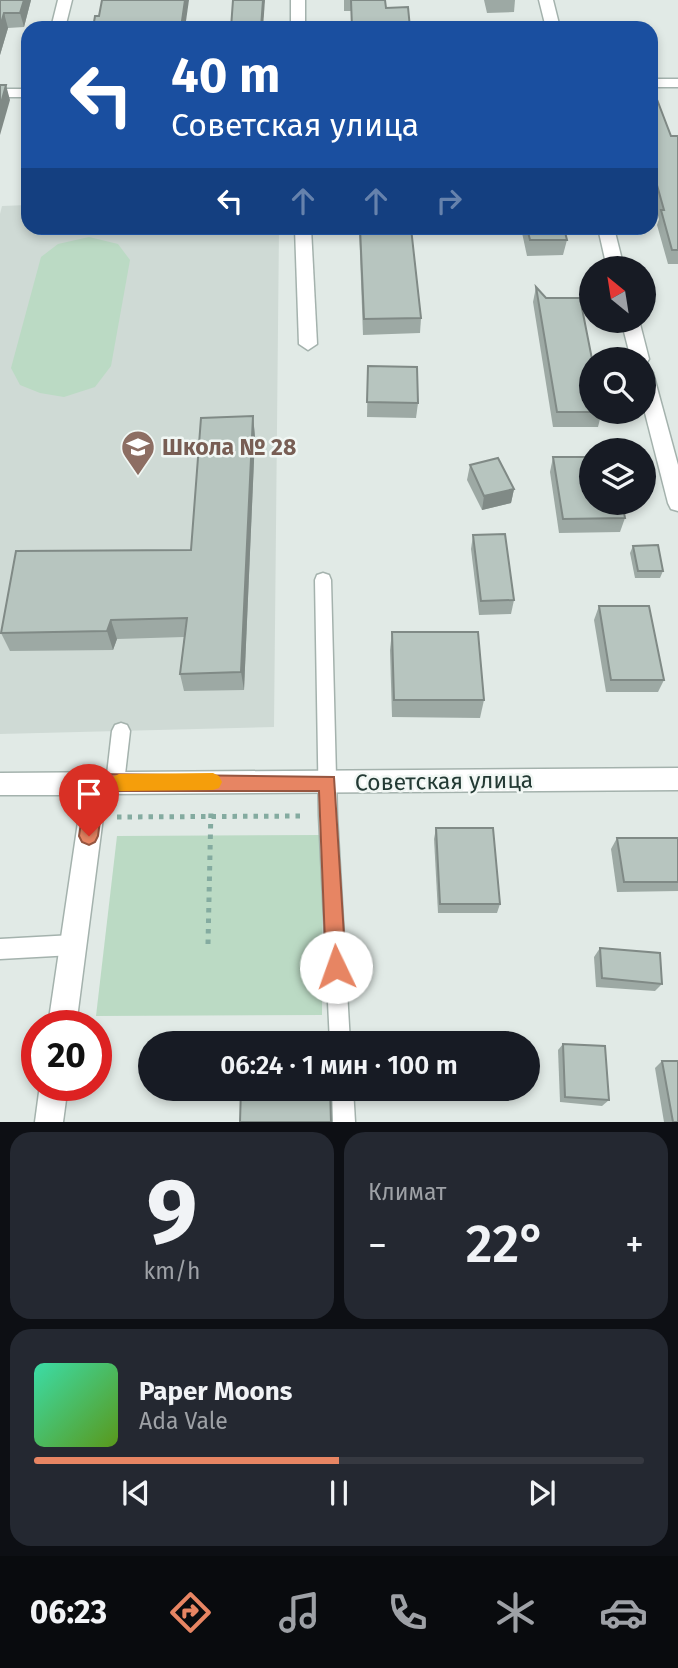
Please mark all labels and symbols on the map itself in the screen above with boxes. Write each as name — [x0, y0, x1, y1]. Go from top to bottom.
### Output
north arrow — [579, 256, 656, 332]
school or university icon: Школа № 28 — [119, 428, 157, 477]
place label: Школа № 28 — [162, 433, 296, 461]
pin — [59, 764, 119, 836]
street label: Советская улица — [355, 765, 533, 797]
position arrow — [299, 930, 373, 1004]
speed limit sign: 20 — [21, 1010, 112, 1101]

